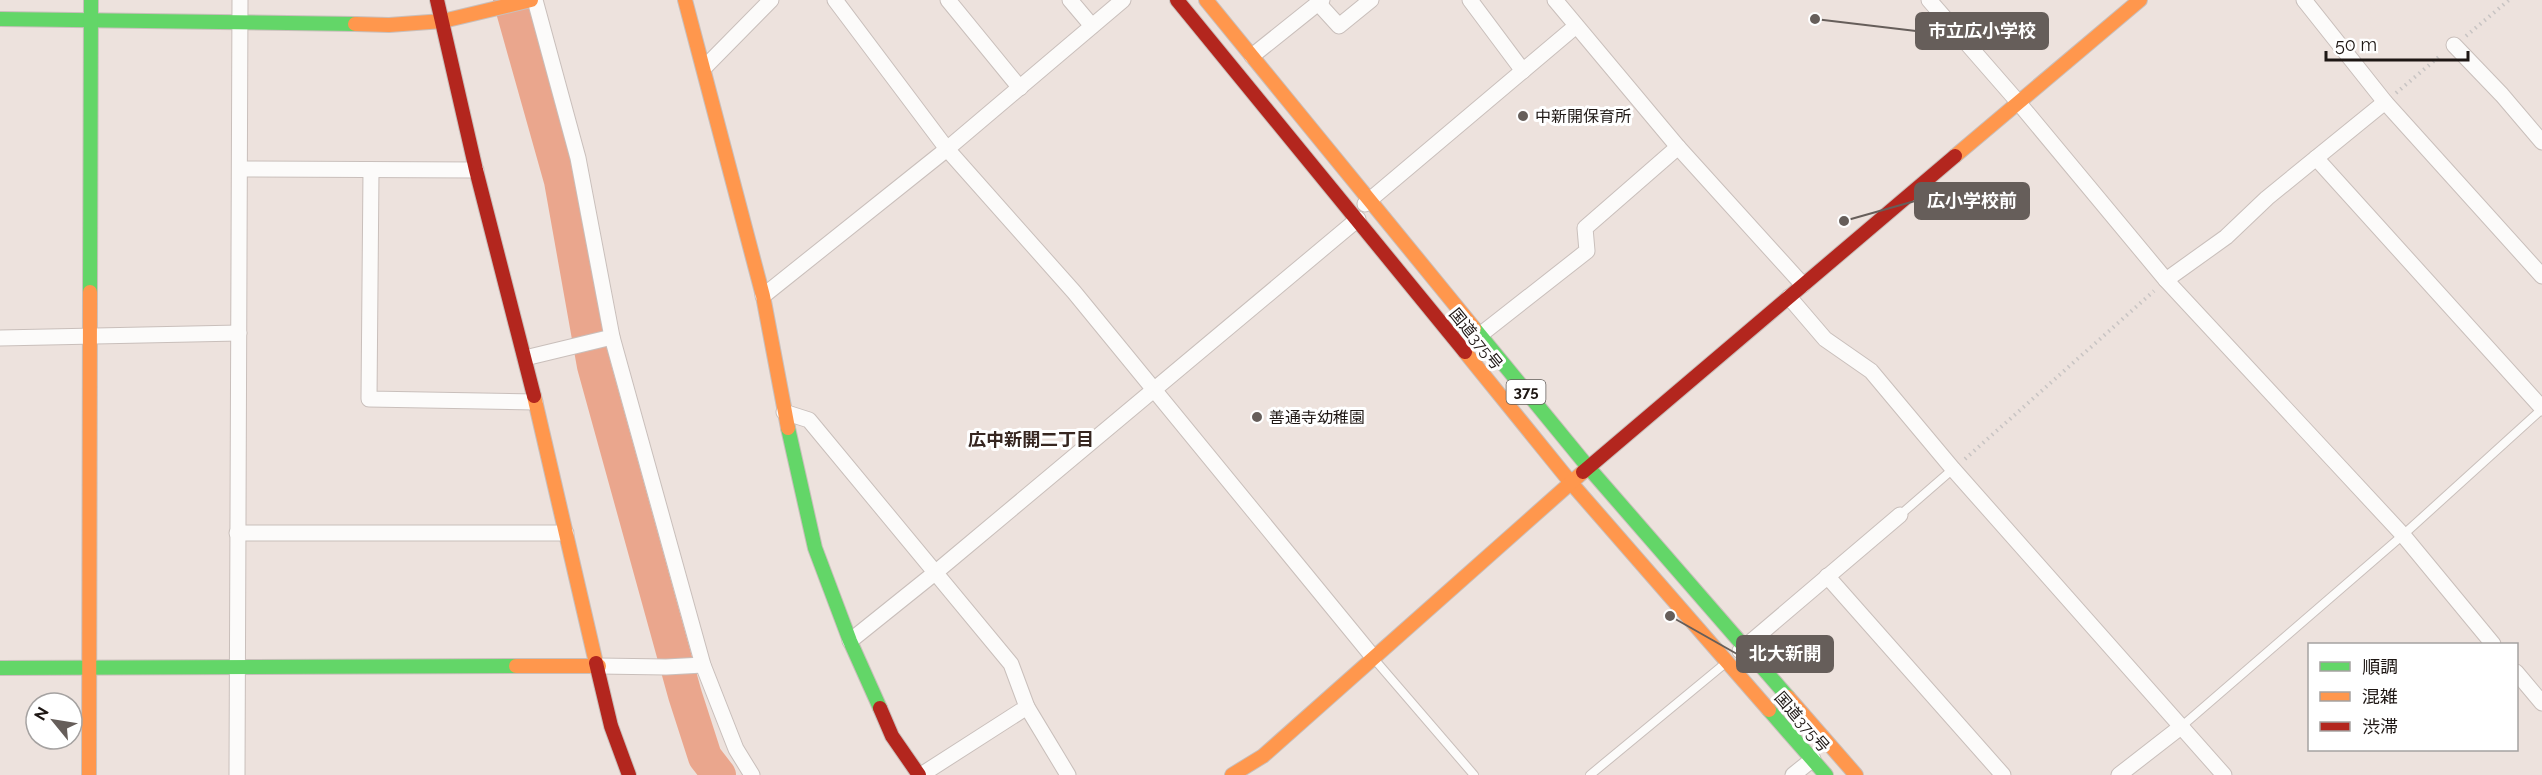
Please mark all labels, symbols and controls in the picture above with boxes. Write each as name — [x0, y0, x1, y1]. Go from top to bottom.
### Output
callout: 市立広小学校 — [1916, 13, 2048, 49]
text: 市立広小学校 — [1928, 20, 2036, 41]
scale bar — [2326, 24, 2468, 62]
text: 50 m — [2335, 34, 2377, 55]
place label: 中新開保育所 — [1535, 107, 1631, 126]
marker: 中新開保育所 — [1516, 109, 1530, 123]
callout: 広小学校前 — [1915, 183, 2029, 219]
text: 広小学校前 — [1927, 190, 2017, 211]
street label: 国道375号 — [1445, 304, 1507, 374]
road number: 375 — [1506, 380, 1546, 404]
place label: 善通寺幼稚園 — [1269, 408, 1365, 427]
marker: 善通寺幼稚園 — [1250, 410, 1264, 424]
district label: 広中新開二丁目 — [968, 429, 1094, 450]
callout: 北大新開 — [1737, 636, 1833, 672]
text: 北大新開 — [1749, 643, 1821, 664]
legend — [2308, 643, 2518, 751]
text: 順調 — [2362, 656, 2398, 677]
text: 混雑 — [2362, 686, 2398, 707]
street label: 国道375号 — [1771, 688, 1833, 756]
north arrow — [24, 691, 84, 751]
text: N — [30, 704, 53, 724]
text: 渋滞 — [2362, 716, 2398, 737]

